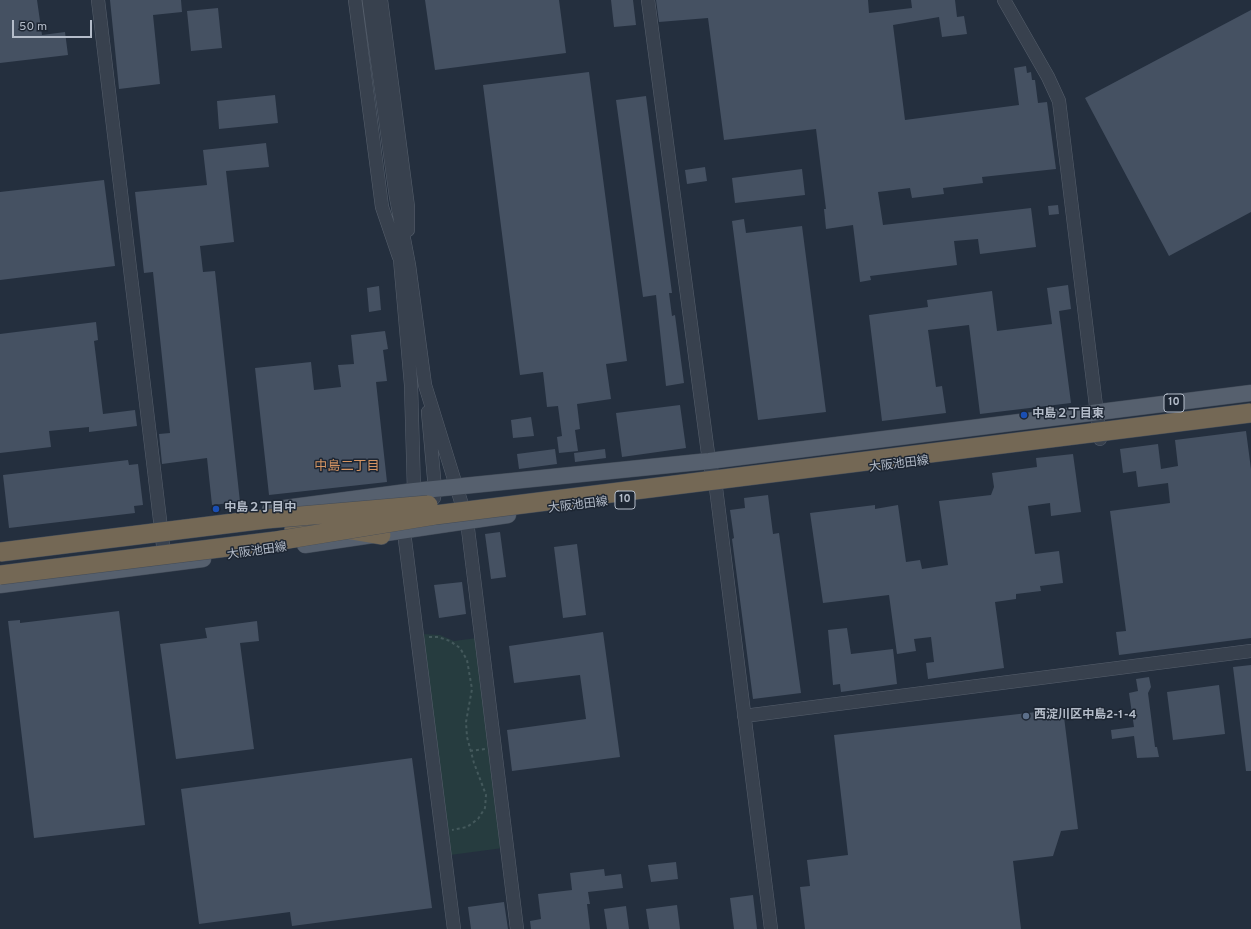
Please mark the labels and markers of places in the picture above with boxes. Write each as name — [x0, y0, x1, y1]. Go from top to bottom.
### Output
place label: 中島２丁目東 — [1032, 408, 1104, 422]
marker: 中島２丁目東 — [1019, 410, 1029, 420]
place label: 中島２丁目中 — [224, 502, 296, 516]
marker: 中島２丁目中 — [211, 504, 221, 514]
place label: 西淀川区中島2-1-4 — [1034, 709, 1136, 723]
marker: 西淀川区中島2-1-4 — [1021, 711, 1031, 721]

